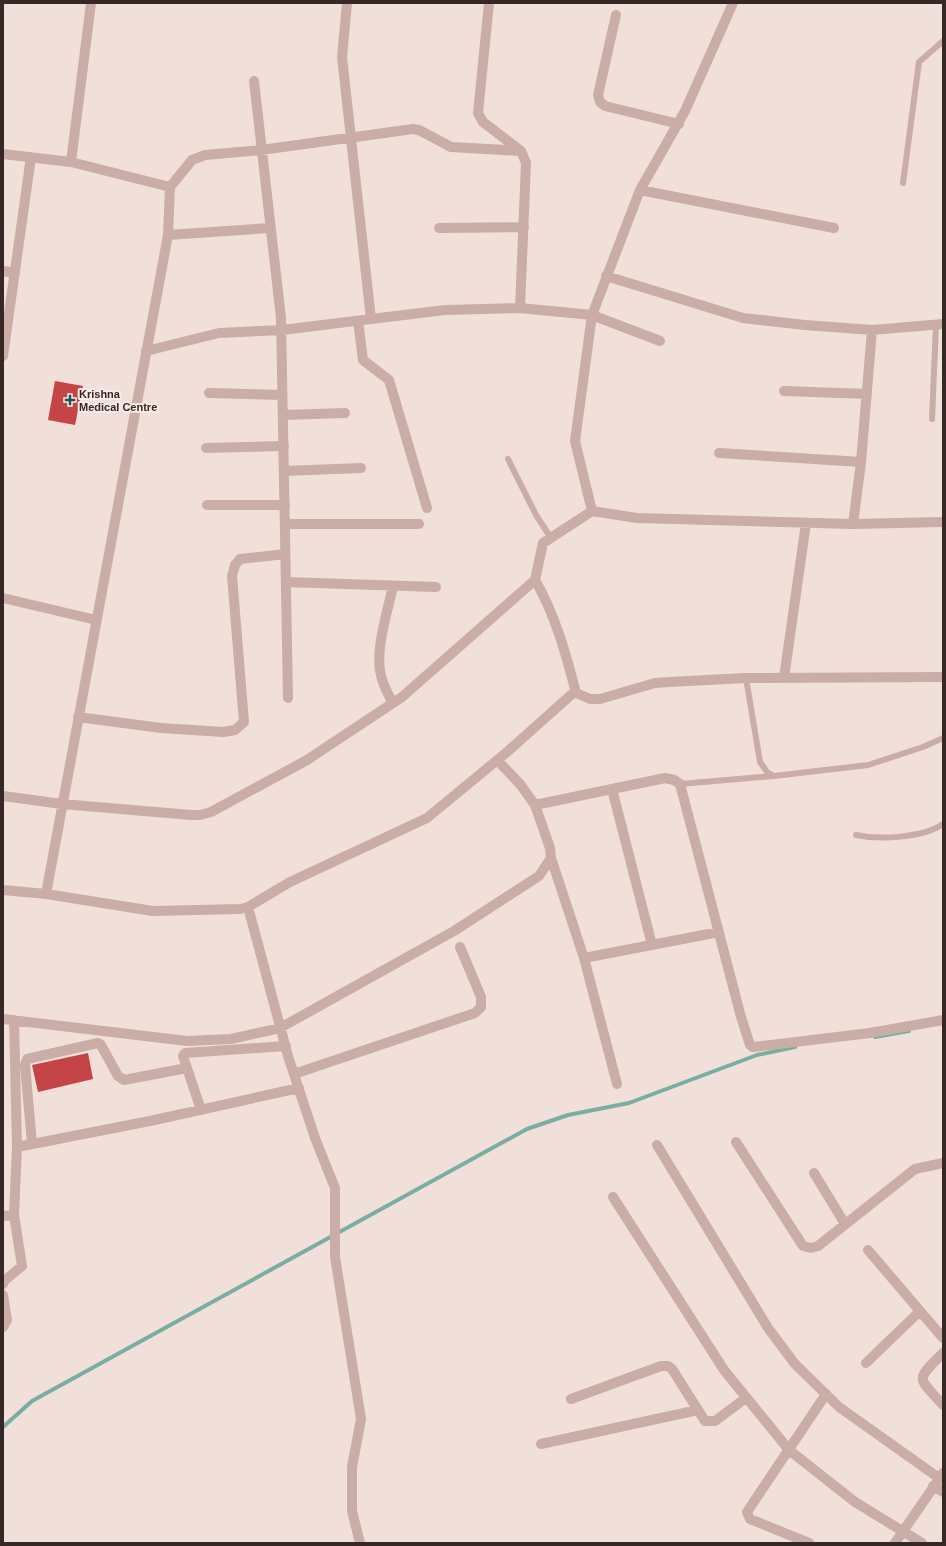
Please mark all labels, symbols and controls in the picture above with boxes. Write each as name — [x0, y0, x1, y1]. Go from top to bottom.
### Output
place label: Krishna Medical Centre — [79, 388, 157, 413]
marker: Krishna Medical Centre — [64, 394, 76, 406]

